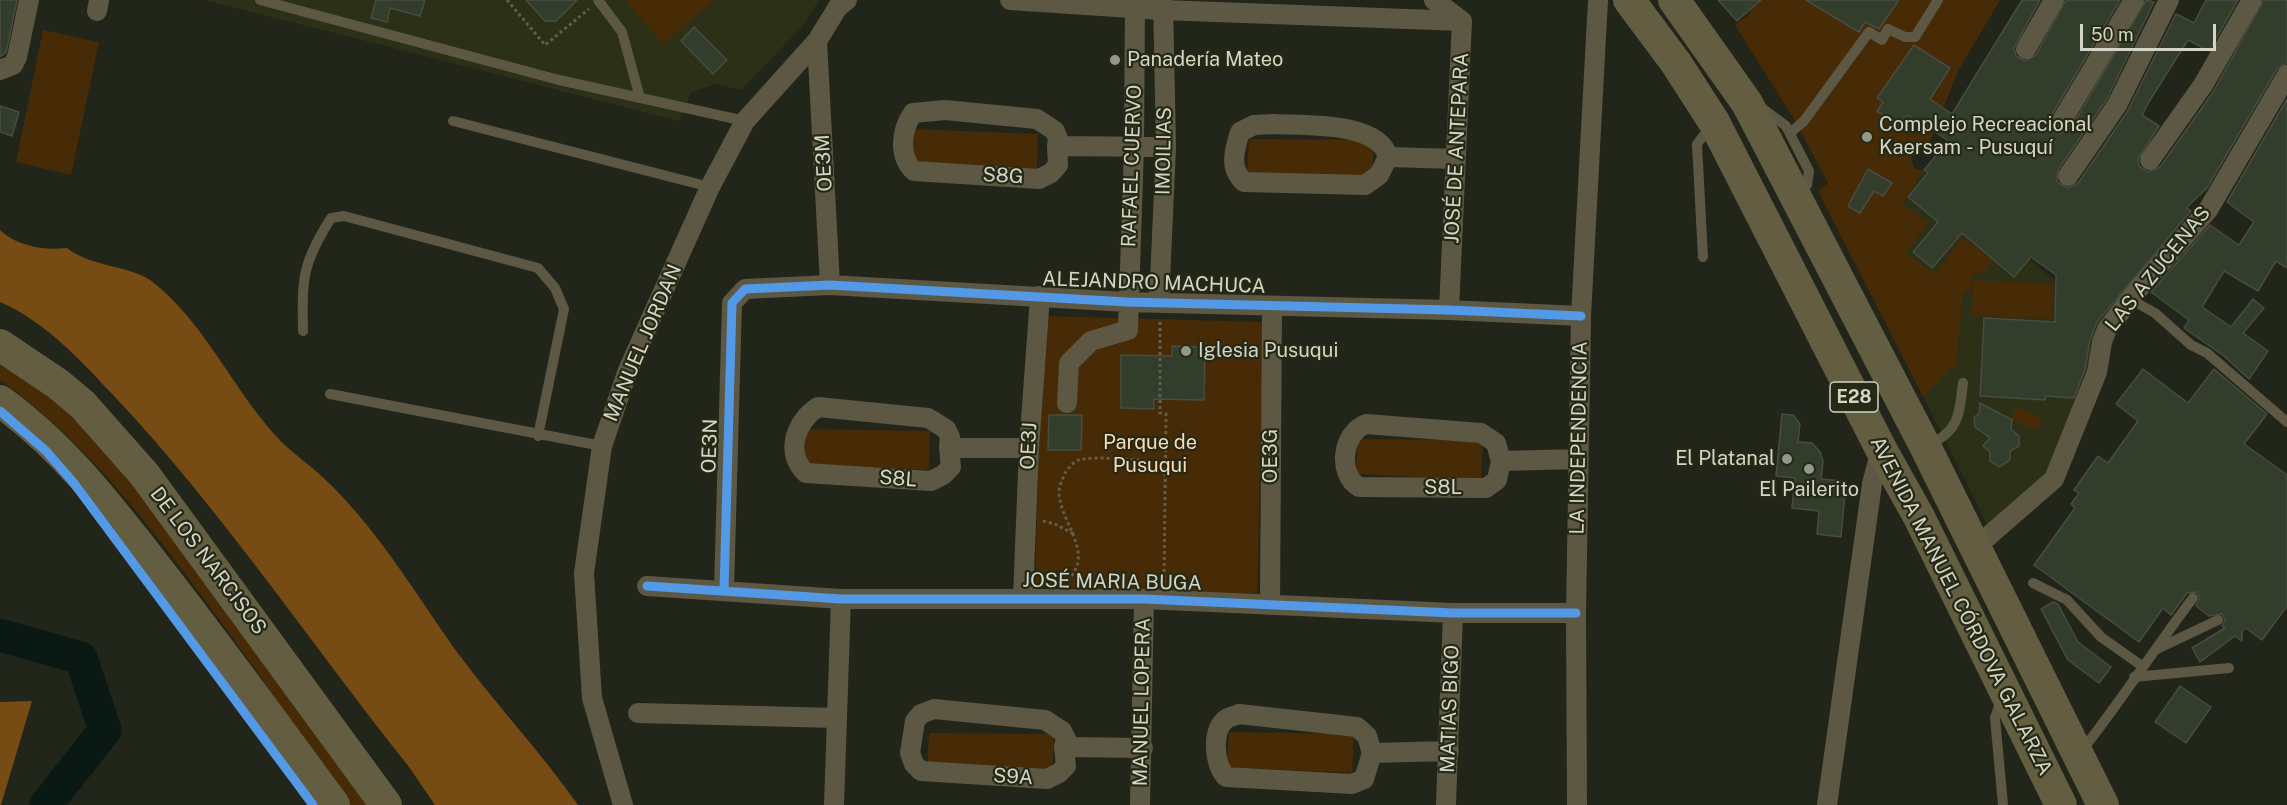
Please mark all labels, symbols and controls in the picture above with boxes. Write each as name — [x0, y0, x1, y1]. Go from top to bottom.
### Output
scale bar — [2083, 12, 2220, 50]
text: 50 m — [2091, 24, 2134, 45]
place label: Panadería Mateo — [1127, 48, 1283, 72]
street label: JOSÉ DE ANTEPARA — [1440, 52, 1474, 244]
marker: Panadería Mateo — [1108, 53, 1122, 67]
street label: RAFAEL CUERVO — [1117, 84, 1147, 248]
street label: IMOILIAS — [1151, 107, 1177, 195]
place label: Complejo Recreacional Kaersam - Pusuquí — [1879, 113, 2092, 160]
marker: Complejo Recreacional Kaersam - Pusuquí — [1860, 130, 1874, 144]
street label: OE3M — [811, 134, 837, 192]
street label: S8G — [982, 163, 1024, 189]
street label: LAS AZUCENAS — [2100, 202, 2216, 336]
street label: MANUEL JORDAN — [599, 261, 687, 425]
street label: ALEJANDRO MACHUCA — [1042, 267, 1266, 299]
place label: Iglesia Pusuqui — [1198, 339, 1338, 363]
street label: LA INDEPENDENCIA — [1565, 341, 1593, 535]
marker: Iglesia Pusuqui — [1179, 344, 1193, 358]
road number: E28 — [1830, 382, 1878, 412]
street label: OE3N — [697, 418, 723, 474]
street label: OE3J — [1016, 422, 1042, 470]
street label: OE3G — [1259, 429, 1283, 483]
park label: Parque de Pusuqui — [1103, 431, 1197, 478]
street label: AVENIDA MANUEL CÓRDOVA GALARZA — [1865, 433, 2057, 779]
place label: El Platanal — [1675, 447, 1775, 471]
marker: El Platanal — [1780, 452, 1794, 466]
marker: El Pailerito — [1802, 462, 1816, 476]
street label: S8L — [878, 466, 918, 492]
street label: S8L — [1424, 476, 1462, 500]
place label: El Pailerito — [1759, 478, 1859, 502]
street label: DE LOS NARCISOS — [145, 483, 271, 639]
street label: JOSÉ MARIA BUGA — [1022, 568, 1202, 596]
street label: MANUEL LOPERA — [1129, 617, 1155, 787]
street label: MATIAS BIGO — [1436, 644, 1464, 774]
street label: S9A — [992, 764, 1034, 790]

